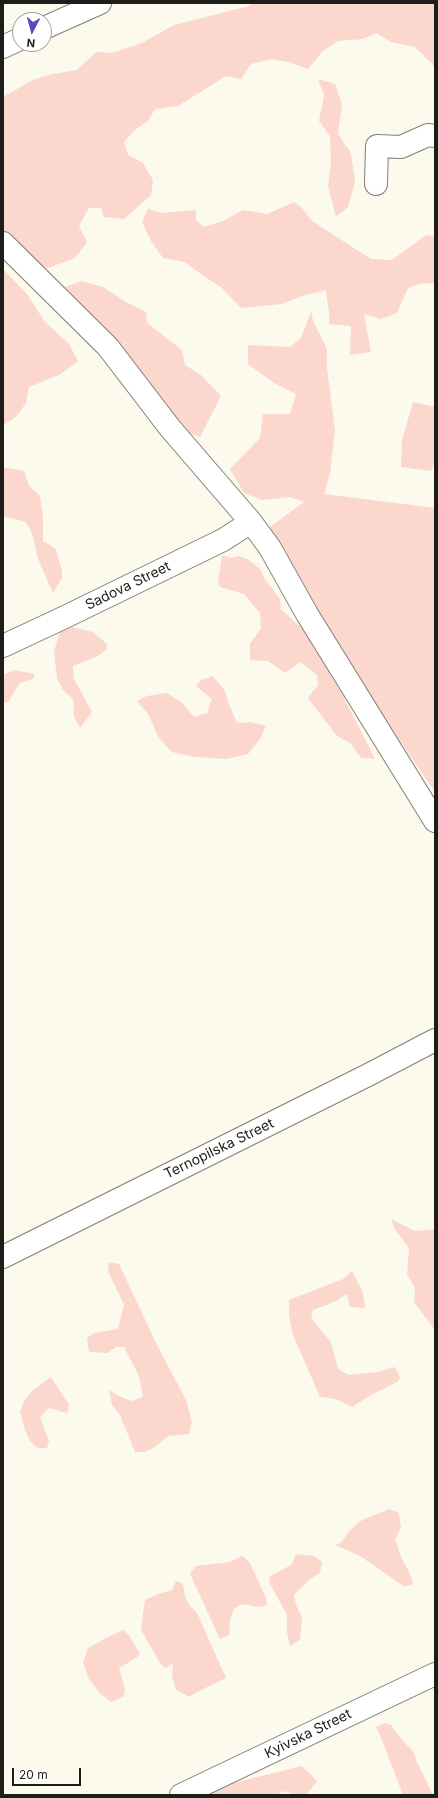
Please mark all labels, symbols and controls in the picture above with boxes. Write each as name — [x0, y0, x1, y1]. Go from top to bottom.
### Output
north arrow — [12, 12, 52, 52]
text: N — [26, 36, 36, 50]
street label: Sadova Street — [83, 558, 173, 614]
street label: Ternopilska Street — [161, 1115, 277, 1183]
street label: Kyivska Street — [262, 1706, 354, 1762]
scale bar — [14, 1760, 83, 1786]
text: 20 m — [19, 1767, 48, 1782]

